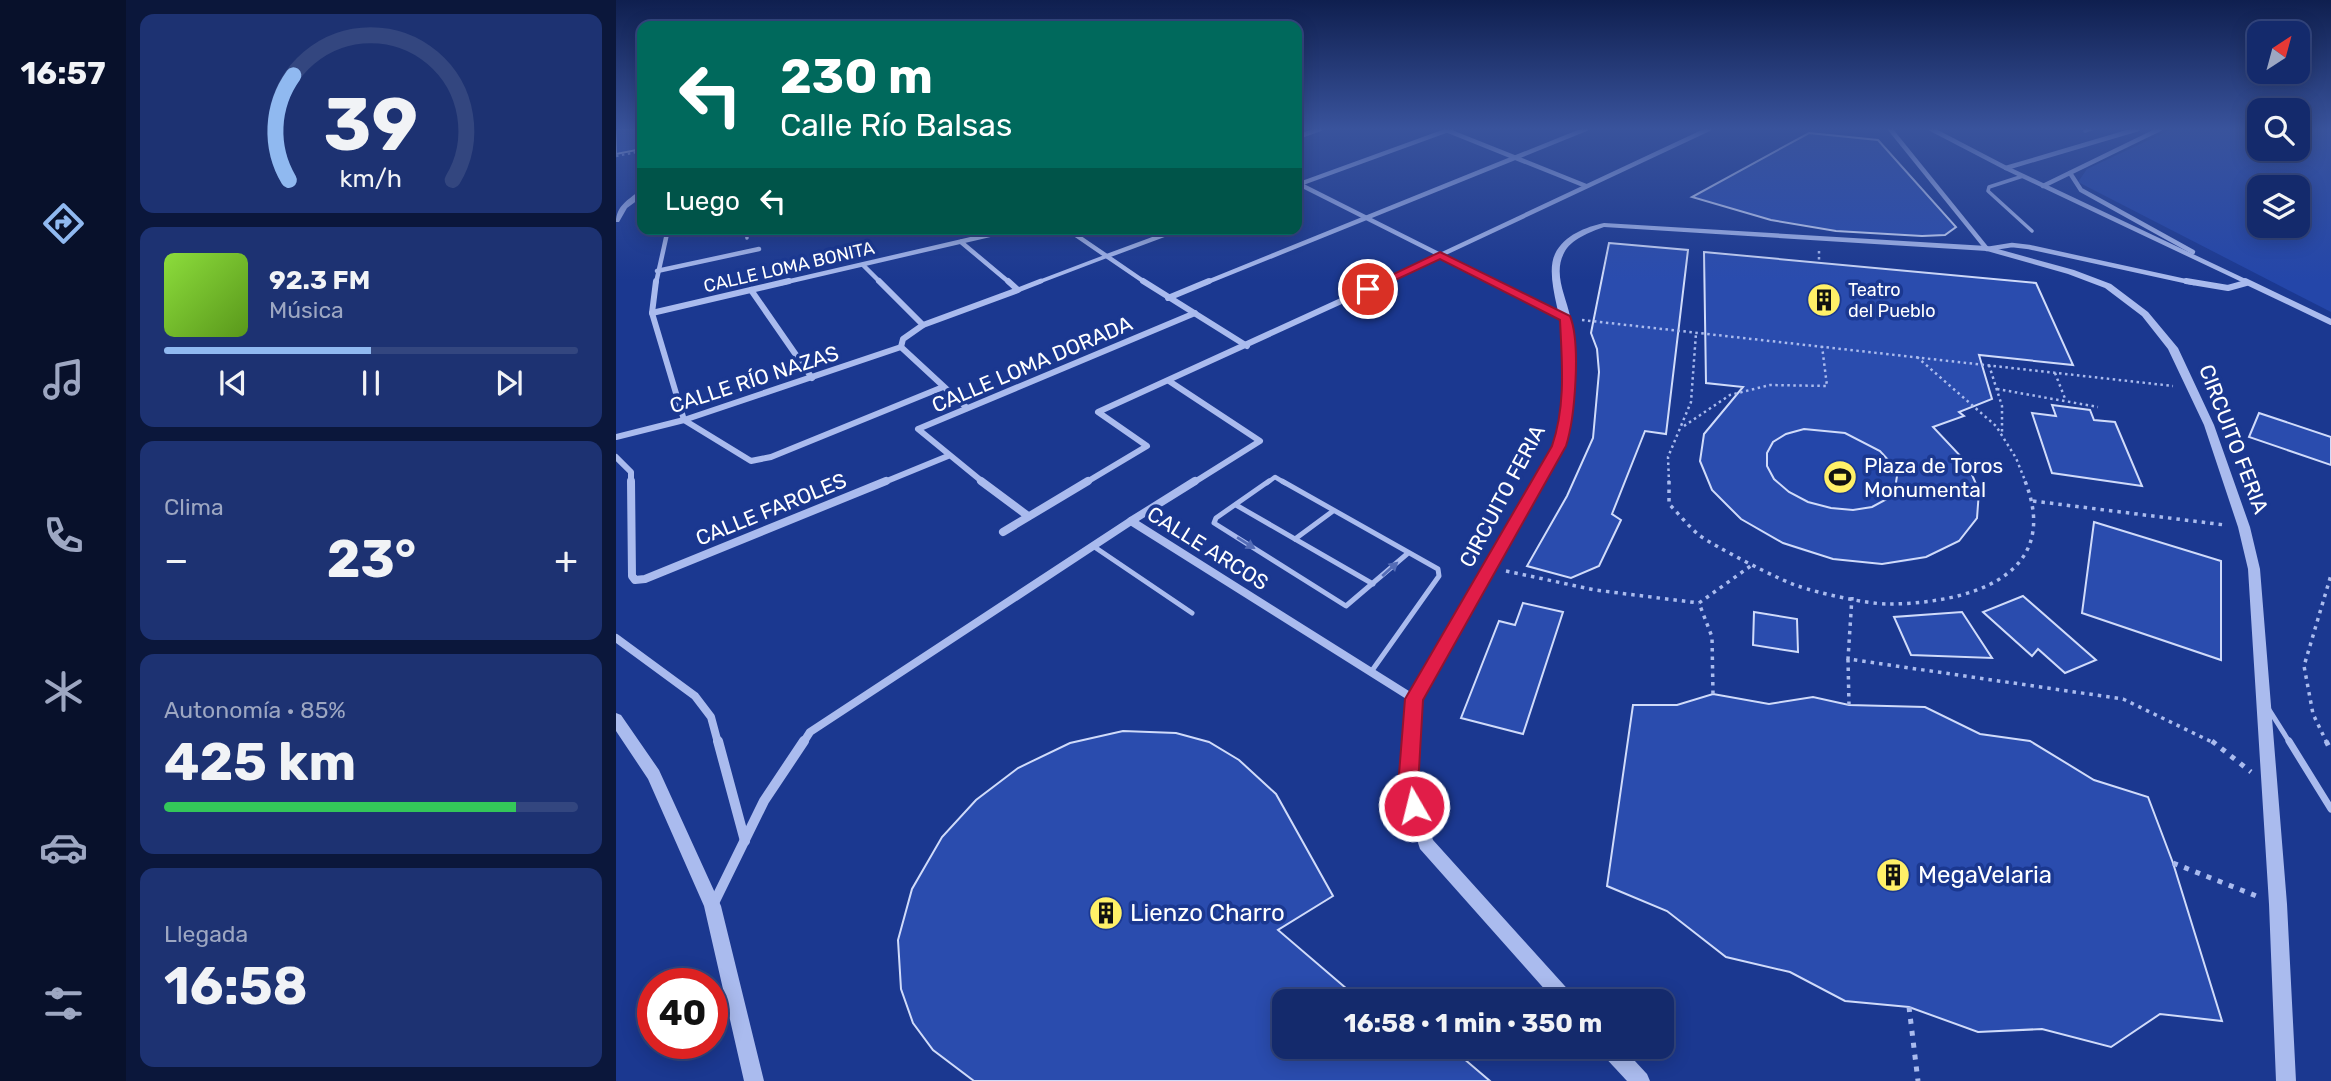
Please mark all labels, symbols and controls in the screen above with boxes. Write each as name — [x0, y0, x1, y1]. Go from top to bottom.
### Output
north arrow — [2247, 21, 2310, 84]
map controls — [2247, 21, 2310, 238]
text: 230 m — [780, 47, 933, 105]
icon: left — [665, 49, 756, 140]
text: 16:57 — [20, 54, 106, 92]
text: 39 — [324, 82, 418, 168]
button: search — [2247, 98, 2310, 161]
text: Calle Río Balsas — [780, 106, 1012, 144]
text: km/h — [340, 164, 402, 193]
button: layers — [2247, 175, 2310, 238]
icon: left — [754, 182, 792, 220]
text: Luego — [665, 186, 740, 217]
icon: directions — [39, 199, 88, 248]
street label: CALLE LOMA BONITA — [701, 237, 877, 297]
pin — [1338, 259, 1398, 319]
text: 92.3 FM — [269, 265, 370, 296]
icon: arrive — [1349, 270, 1387, 308]
place label: Teatro del Pueblo — [1848, 279, 1935, 322]
building icon: Teatro del Pueblo — [1805, 281, 1843, 319]
text: Música — [269, 296, 344, 324]
street label: CALLE LOMA DORADA — [928, 310, 1136, 418]
street label: CALLE RÍO NAZAS — [666, 340, 842, 418]
icon: music — [39, 355, 88, 404]
street label: CIRCUITO FERIA — [2194, 361, 2274, 517]
icon: previous — [214, 364, 252, 402]
icon: pause — [352, 364, 390, 402]
icon: next — [490, 364, 528, 402]
street label: CIRCUITO FERIA — [1454, 421, 1550, 571]
place label: Plaza de Toros Monumental — [1864, 453, 2003, 502]
sports icon: Plaza de Toros Monumental — [1821, 458, 1859, 496]
street label: CALLE FAROLES — [692, 467, 850, 551]
text: Clima — [164, 493, 224, 521]
street label: CALLE ARCOS — [1143, 501, 1273, 595]
icon: phone — [39, 511, 88, 560]
text: 23° — [327, 528, 416, 590]
text: − — [164, 537, 189, 583]
text: + — [554, 537, 578, 583]
one-way arrow — [1237, 537, 1256, 550]
one-way arrow — [1381, 561, 1399, 577]
icon: climate — [39, 667, 88, 716]
text: Autonomía · 85% — [164, 696, 346, 724]
text: 425 km — [164, 731, 356, 793]
position arrow — [1377, 769, 1451, 843]
icon: car — [39, 823, 88, 872]
building icon: MegaVelaria — [1874, 856, 1912, 894]
place label: MegaVelaria — [1918, 861, 2052, 889]
building icon: Lienzo Charro — [1087, 894, 1125, 932]
place label: Lienzo Charro — [1130, 899, 1285, 927]
text: Llegada — [164, 920, 248, 948]
text: 16:58 — [164, 955, 308, 1017]
speed limit sign: 40 — [637, 968, 728, 1059]
icon: filters — [39, 979, 88, 1028]
text: 16:58 · 1 min · 350 m — [1344, 1008, 1602, 1039]

